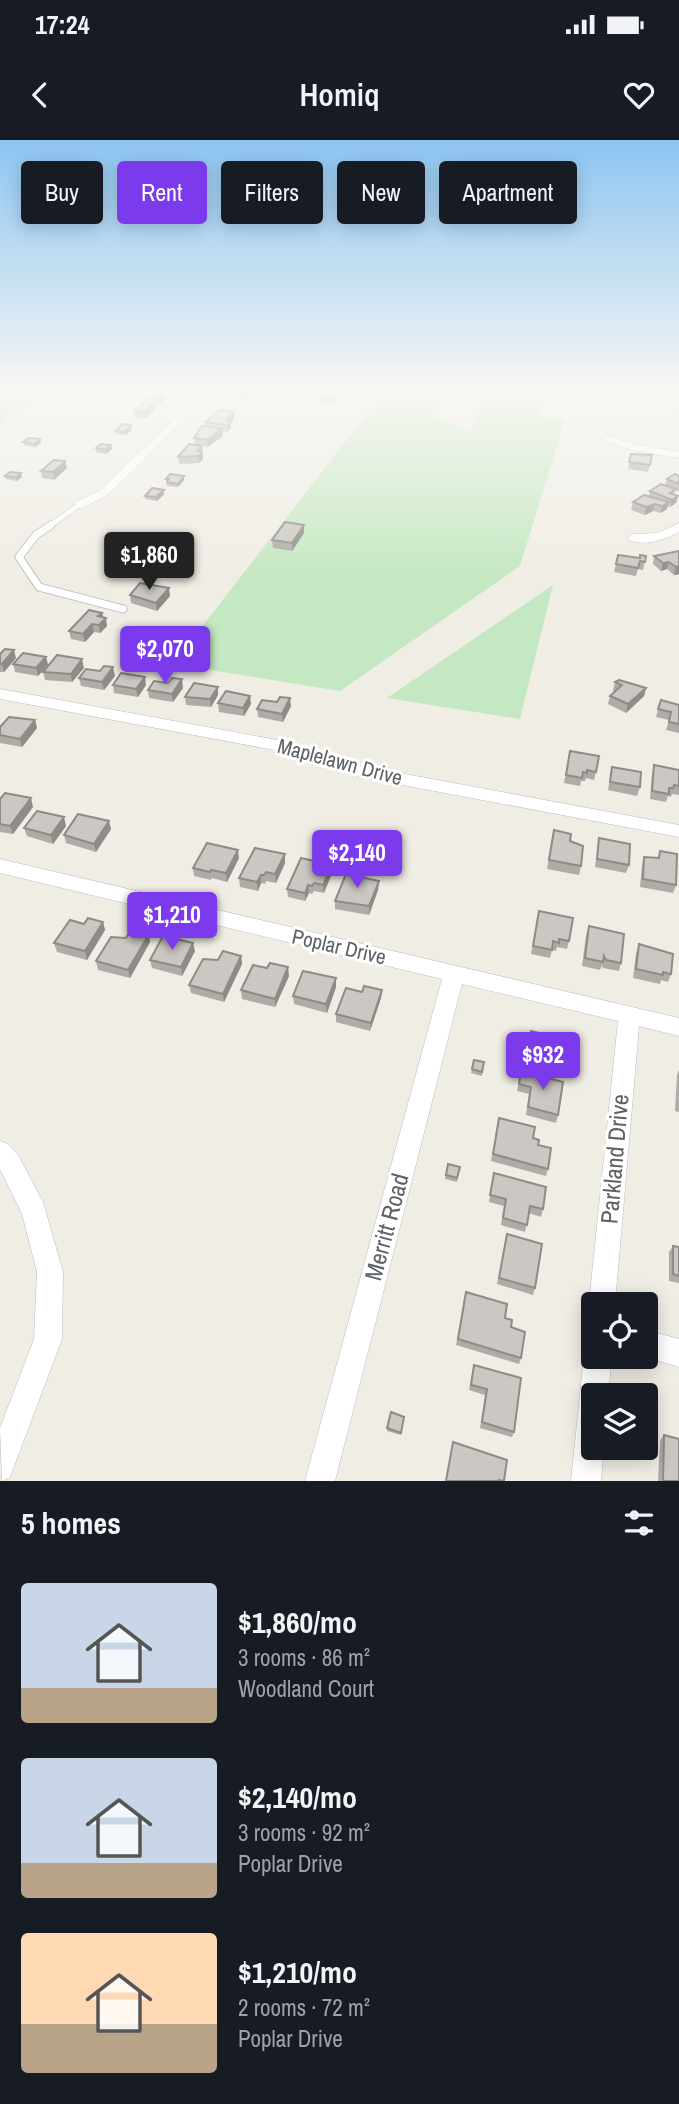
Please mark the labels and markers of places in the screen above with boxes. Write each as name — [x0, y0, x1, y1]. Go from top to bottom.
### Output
pin: $1,860 — [92, 532, 206, 592]
pin: $2,070 — [108, 626, 222, 686]
pin: $2,140 — [300, 830, 414, 890]
pin: $1,210 — [115, 892, 229, 952]
pin: $932 — [502, 1032, 584, 1092]

